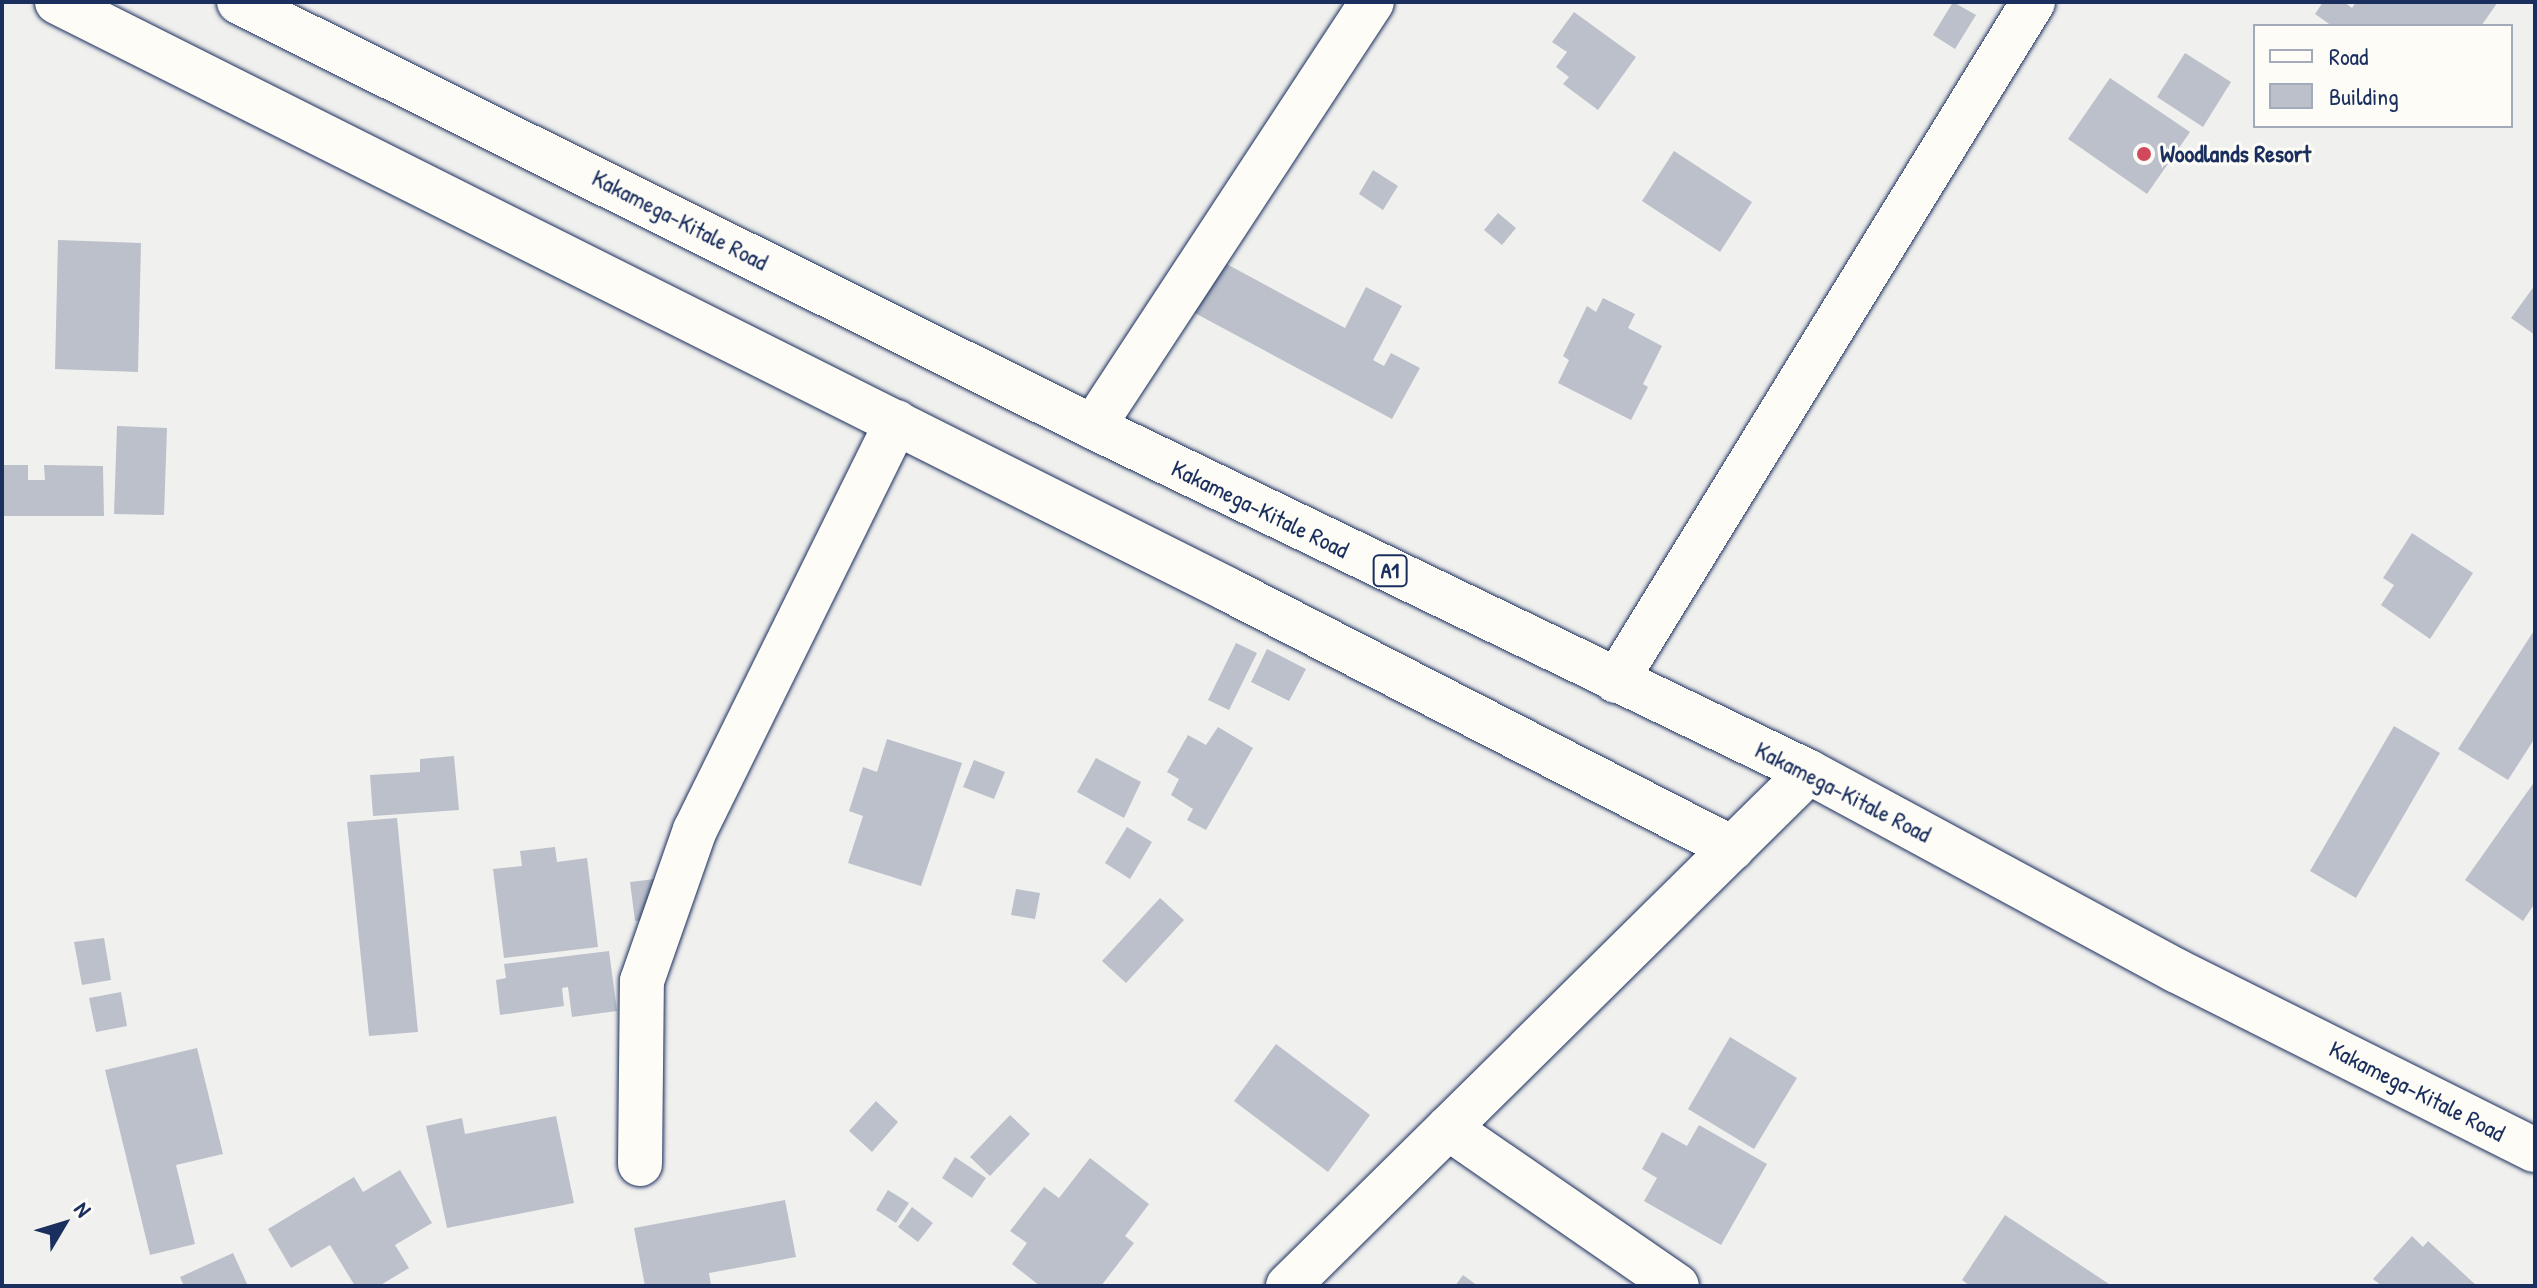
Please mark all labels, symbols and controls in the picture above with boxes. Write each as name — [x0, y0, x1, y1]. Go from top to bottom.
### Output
legend — [2253, 24, 2513, 128]
text: Road — [2329, 40, 2368, 72]
text: Building — [2329, 80, 2399, 112]
place label: Woodlands Resort — [2160, 140, 2311, 168]
marker: Woodlands Resort — [2135, 145, 2153, 163]
street label: Kakamega-Kitale Road — [587, 163, 773, 277]
street label: Kakamega-Kitale Road — [1167, 454, 1353, 564]
road number: A1 — [1372, 553, 1408, 589]
street label: Kakamega-Kitale Road — [1750, 735, 1936, 849]
street label: Kakamega-Kitale Road — [2324, 1034, 2510, 1148]
north arrow — [24, 1184, 104, 1264]
text: N — [67, 1195, 98, 1223]

